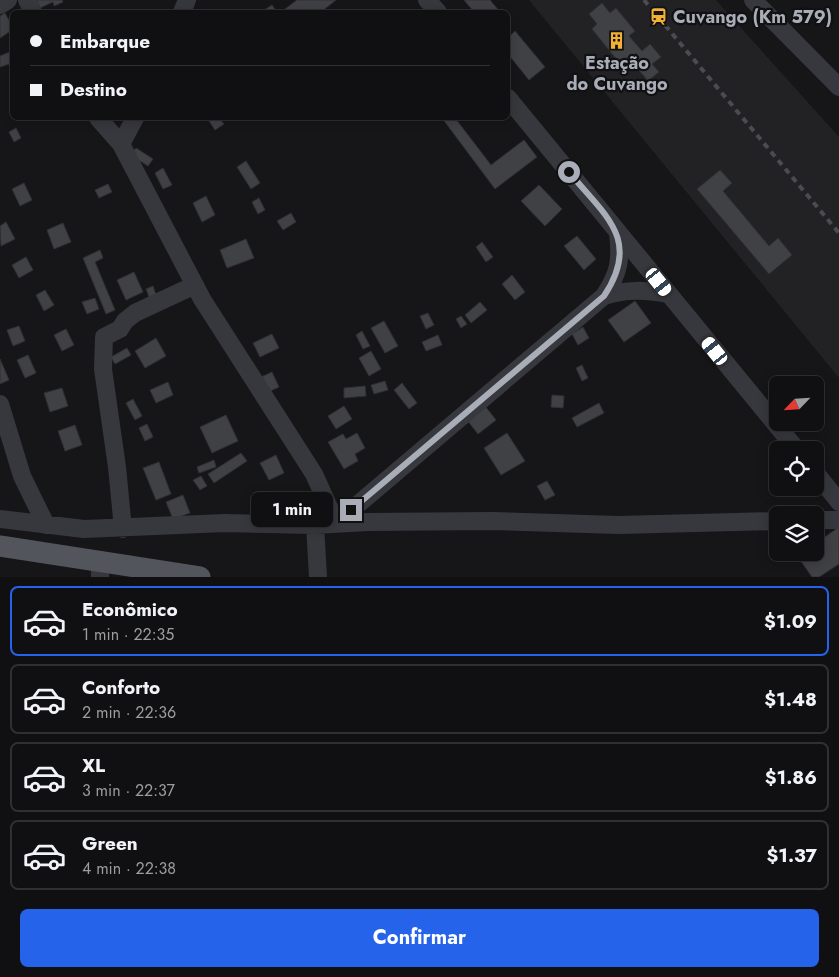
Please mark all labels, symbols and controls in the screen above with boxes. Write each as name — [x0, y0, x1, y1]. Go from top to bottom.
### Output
place label: Cuvango (Km 579) — [673, 4, 832, 30]
station icon: Cuvango (Km 579) — [649, 7, 669, 27]
text: Embarque — [60, 28, 150, 55]
building icon: Estação do Cuvango — [607, 30, 627, 50]
place label: Estação do Cuvango — [566, 50, 668, 97]
text: Destino — [60, 76, 127, 103]
route start — [558, 161, 580, 183]
car — [643, 266, 674, 298]
car — [699, 335, 730, 367]
north arrow — [769, 376, 824, 431]
map controls — [769, 376, 824, 561]
button: locate — [769, 441, 824, 496]
callout: 1 min — [251, 492, 334, 528]
text: 1 min — [272, 498, 312, 521]
route end — [340, 499, 362, 521]
button: layers — [769, 506, 824, 561]
text: Econômico — [82, 596, 178, 623]
icon: car — [22, 599, 67, 644]
text: $1.09 — [764, 608, 817, 635]
text: 1 min · 22:35 — [82, 623, 174, 646]
text: Conforto — [82, 674, 160, 701]
icon: car — [22, 677, 67, 722]
text: $1.48 — [764, 686, 817, 713]
text: 2 min · 22:36 — [82, 701, 176, 724]
text: XL — [82, 752, 105, 779]
icon: car — [22, 755, 67, 800]
text: $1.86 — [765, 764, 817, 791]
text: 3 min · 22:37 — [82, 779, 175, 802]
text: Green — [82, 830, 138, 857]
icon: car — [22, 833, 67, 878]
text: $1.37 — [766, 842, 817, 869]
text: 4 min · 22:38 — [82, 857, 176, 880]
button: Confirmar — [20, 909, 819, 967]

